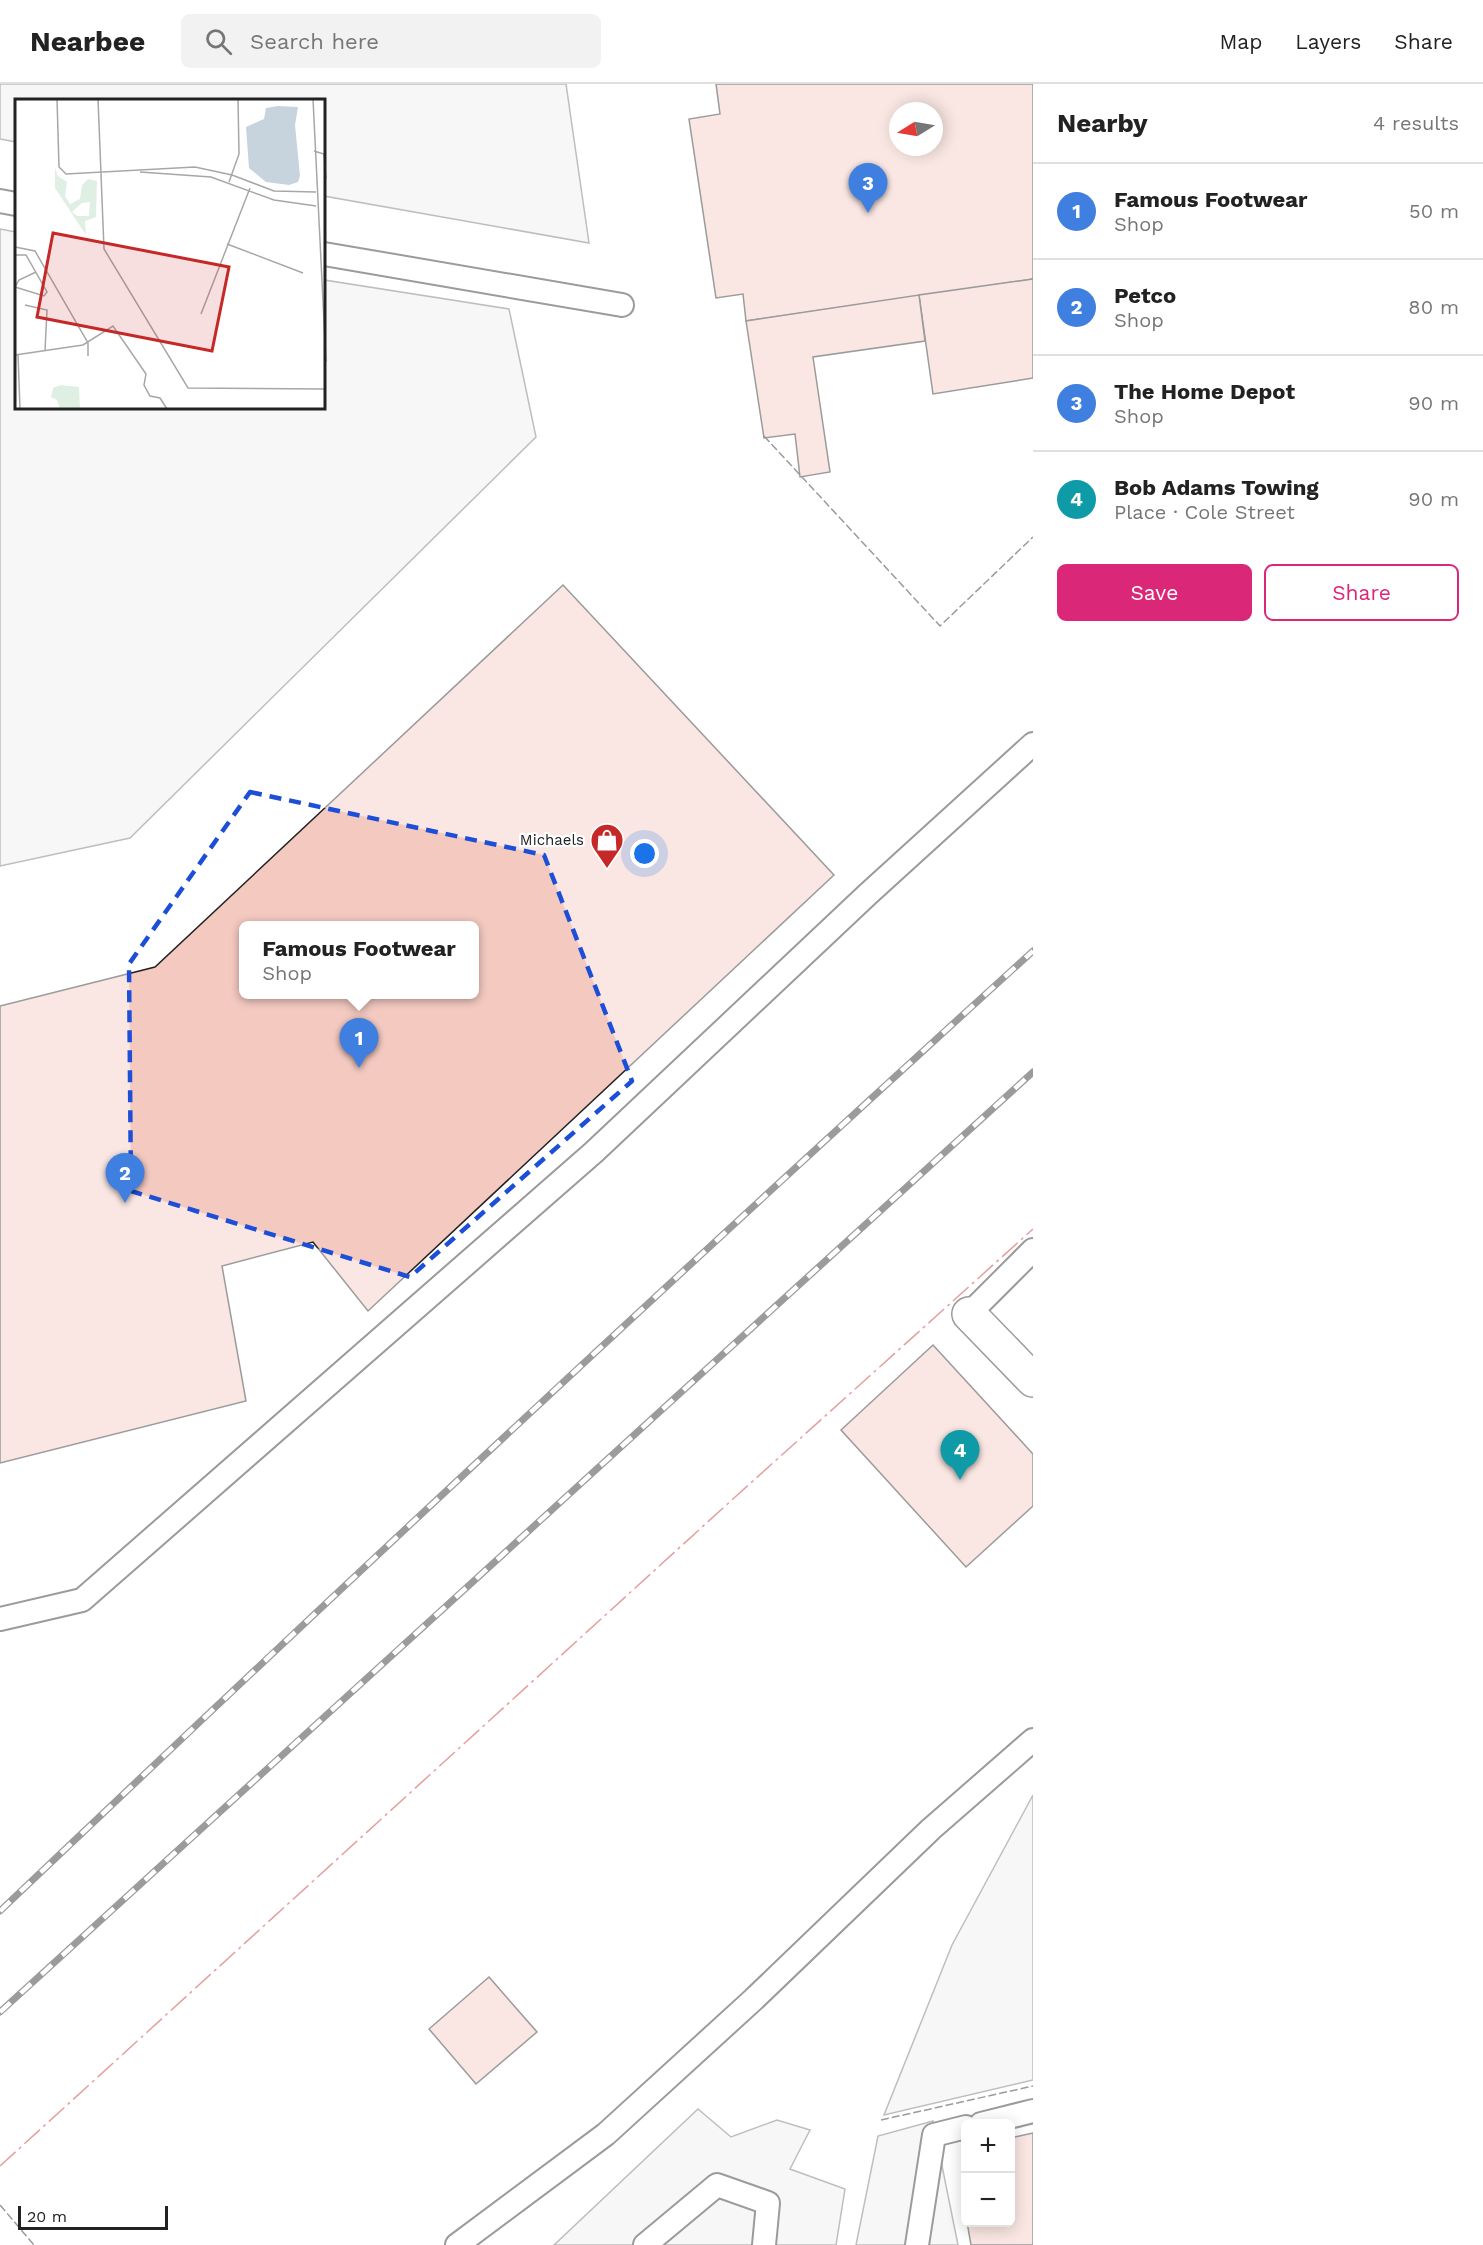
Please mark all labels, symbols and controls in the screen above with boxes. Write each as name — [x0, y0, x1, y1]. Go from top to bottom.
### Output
search box — [181, 14, 601, 68]
text: Nearbee — [30, 25, 145, 58]
icon: search — [202, 25, 235, 58]
text: Search here — [250, 29, 379, 54]
text: Map — [1219, 29, 1262, 54]
text: Layers — [1295, 29, 1361, 54]
text: Share — [1394, 29, 1453, 54]
inset map — [15, 99, 326, 410]
north arrow — [889, 102, 943, 156]
text: Nearby — [1057, 108, 1148, 138]
text: 4 results — [1373, 111, 1459, 135]
pin: 3 — [848, 164, 888, 213]
text: Famous Footwear — [1114, 187, 1307, 212]
text: 1 — [1072, 199, 1081, 223]
text: 50 m — [1409, 199, 1459, 223]
text: Shop — [1114, 212, 1164, 236]
text: Petco — [1114, 283, 1176, 308]
text: 2 — [1071, 295, 1082, 319]
text: 80 m — [1408, 295, 1459, 319]
text: Shop — [1114, 308, 1164, 332]
text: The Home Depot — [1114, 379, 1295, 404]
text: 3 — [1071, 391, 1082, 415]
text: 90 m — [1408, 391, 1459, 415]
text: Shop — [1114, 404, 1164, 428]
text: Bob Adams Towing — [1114, 475, 1319, 500]
text: 4 — [1070, 487, 1083, 511]
text: 90 m — [1408, 487, 1459, 511]
text: Place · Cole Street — [1114, 500, 1295, 524]
button: Save — [1057, 564, 1252, 621]
button: Share — [1264, 564, 1459, 621]
shop icon: Michaels — [589, 822, 625, 869]
place label: Michaels — [520, 831, 584, 849]
your location — [630, 839, 659, 868]
popup — [239, 921, 479, 999]
text: Famous Footwear — [262, 936, 456, 961]
text: Shop — [262, 961, 312, 985]
pin: 1 — [340, 1018, 378, 1068]
pin: 2 — [106, 1154, 144, 1203]
pin: 4 — [940, 1430, 980, 1480]
map controls — [961, 2119, 1015, 2227]
button: + — [961, 2119, 1015, 2173]
button: − — [961, 2173, 1015, 2227]
scale bar — [18, 2203, 168, 2230]
text: 20 m — [27, 2207, 67, 2226]

